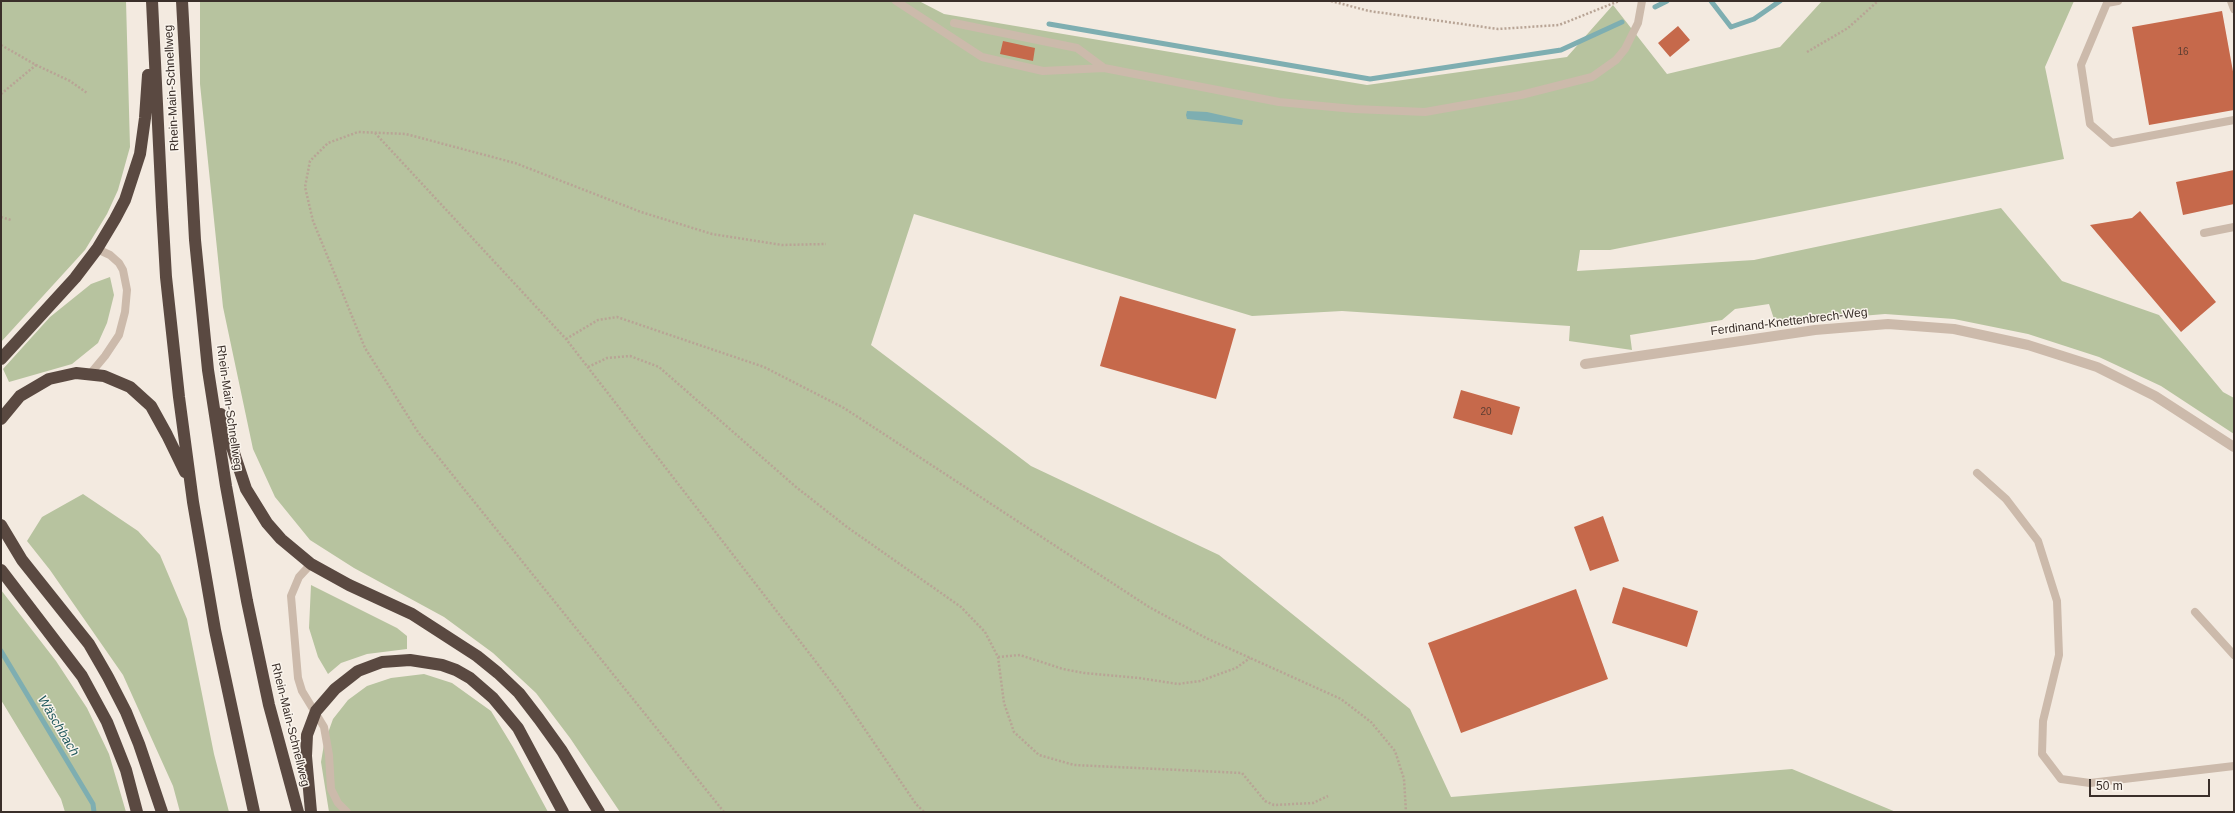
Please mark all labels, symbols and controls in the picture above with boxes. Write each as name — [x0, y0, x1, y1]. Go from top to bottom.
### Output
street label: Rhein-Main-Schnellweg — [161, 24, 183, 152]
house number: 16 — [2177, 46, 2189, 58]
street label: Ferdinand-Knettenbrech-Weg — [1710, 305, 1868, 339]
street label: Rhein-Main-Schnellweg — [213, 344, 245, 472]
house number: 20 — [1480, 406, 1492, 418]
street label: Rhein-Main-Schnellweg — [268, 662, 312, 788]
water label: Wäschbach — [34, 693, 82, 759]
scale bar — [2091, 771, 2212, 797]
text: 50 m — [2096, 779, 2123, 793]

